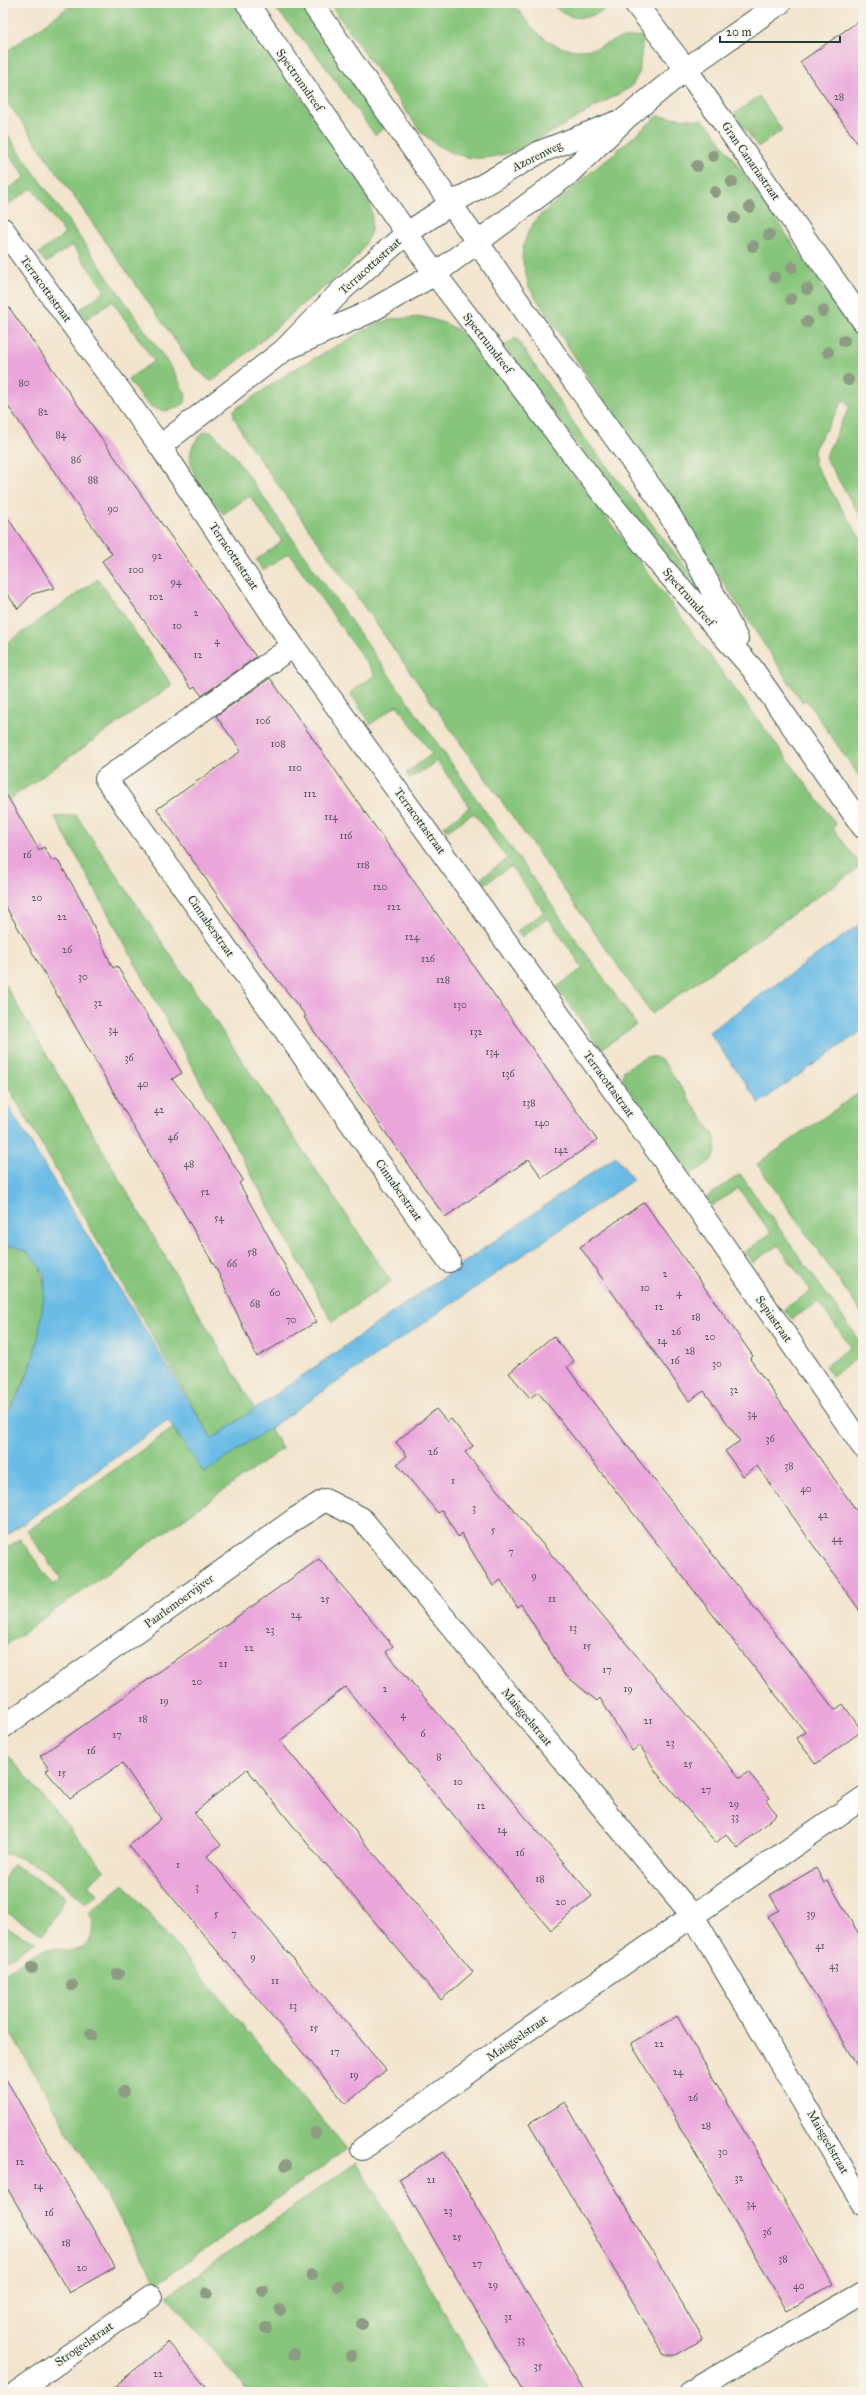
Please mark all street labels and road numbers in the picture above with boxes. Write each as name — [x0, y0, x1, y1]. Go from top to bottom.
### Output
street label: Spectrumdreef — [273, 46, 328, 115]
street label: Gran Canariastraat — [719, 119, 784, 204]
street label: Azorenweg — [509, 138, 565, 175]
street label: Terracottastraat — [336, 234, 404, 297]
street label: Terracottastraat — [17, 253, 75, 326]
street label: Spectrumdreef — [460, 310, 517, 377]
street label: Terracottastraat — [206, 520, 262, 593]
street label: Spectrumdreef — [660, 565, 719, 630]
street label: Terracottastraat — [391, 785, 449, 858]
street label: Cinnaberstraat — [185, 892, 238, 960]
street label: Terracottastraat — [580, 1048, 638, 1121]
street label: Cinnaberstraat — [373, 1156, 426, 1224]
street label: Sepiastraat — [753, 1293, 796, 1346]
street label: Paarlemoervijver — [142, 1571, 217, 1631]
street label: Maisgeelstraat — [498, 1685, 556, 1750]
street label: Maisgeelstraat — [484, 2011, 551, 2065]
street label: Maisgeelstraat — [803, 2108, 852, 2178]
street label: Strogeelstraat — [52, 2318, 117, 2370]

